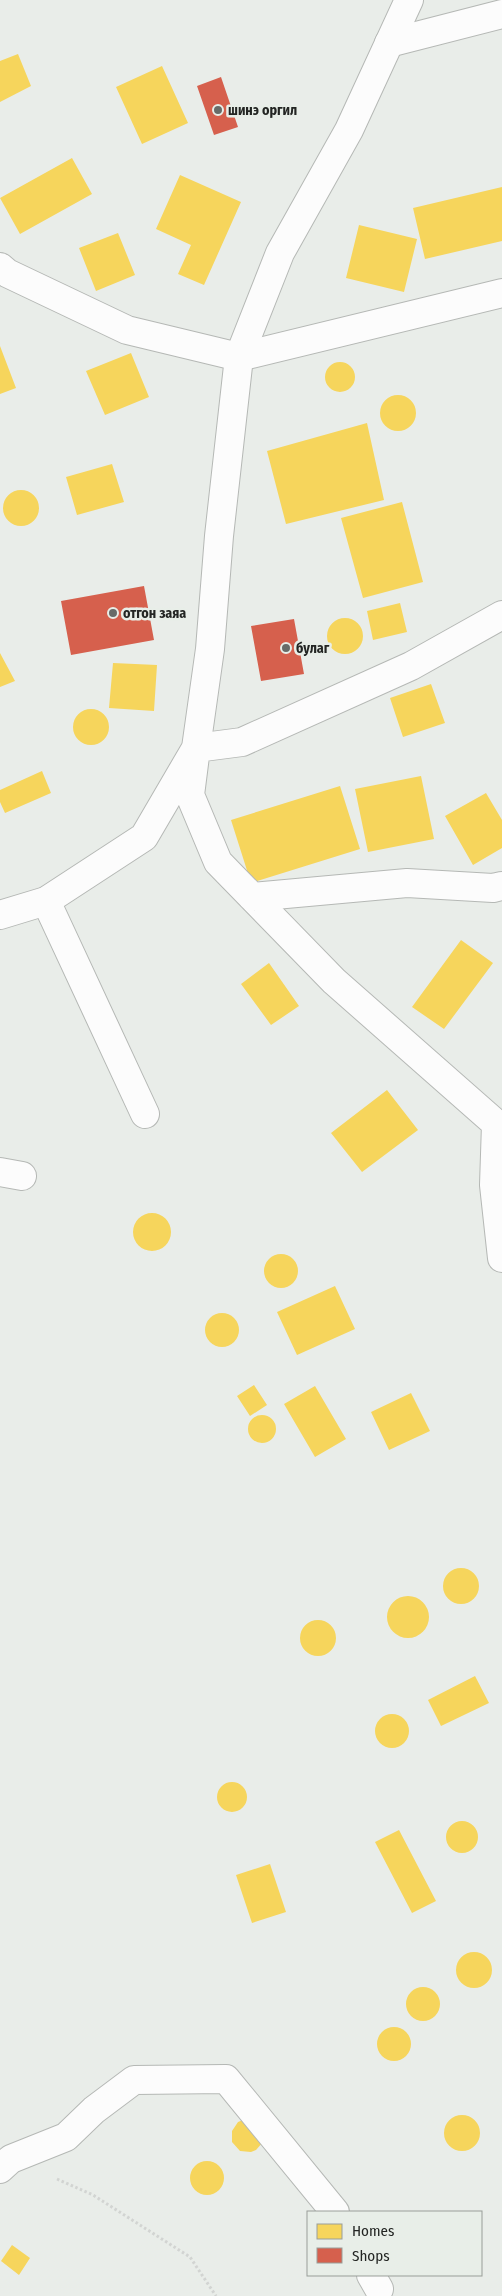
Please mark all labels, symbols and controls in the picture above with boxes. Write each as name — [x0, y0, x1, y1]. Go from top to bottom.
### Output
place label: шинэ оргил — [228, 102, 297, 119]
marker: шинэ оргил — [212, 104, 224, 116]
place label: отгон заяа — [123, 605, 186, 622]
marker: отгон заяа — [107, 607, 119, 619]
place label: булаг — [296, 640, 330, 657]
marker: булаг — [280, 642, 292, 654]
legend — [307, 2211, 482, 2276]
text: Homes — [352, 2222, 394, 2240]
text: Shops — [352, 2247, 390, 2265]

